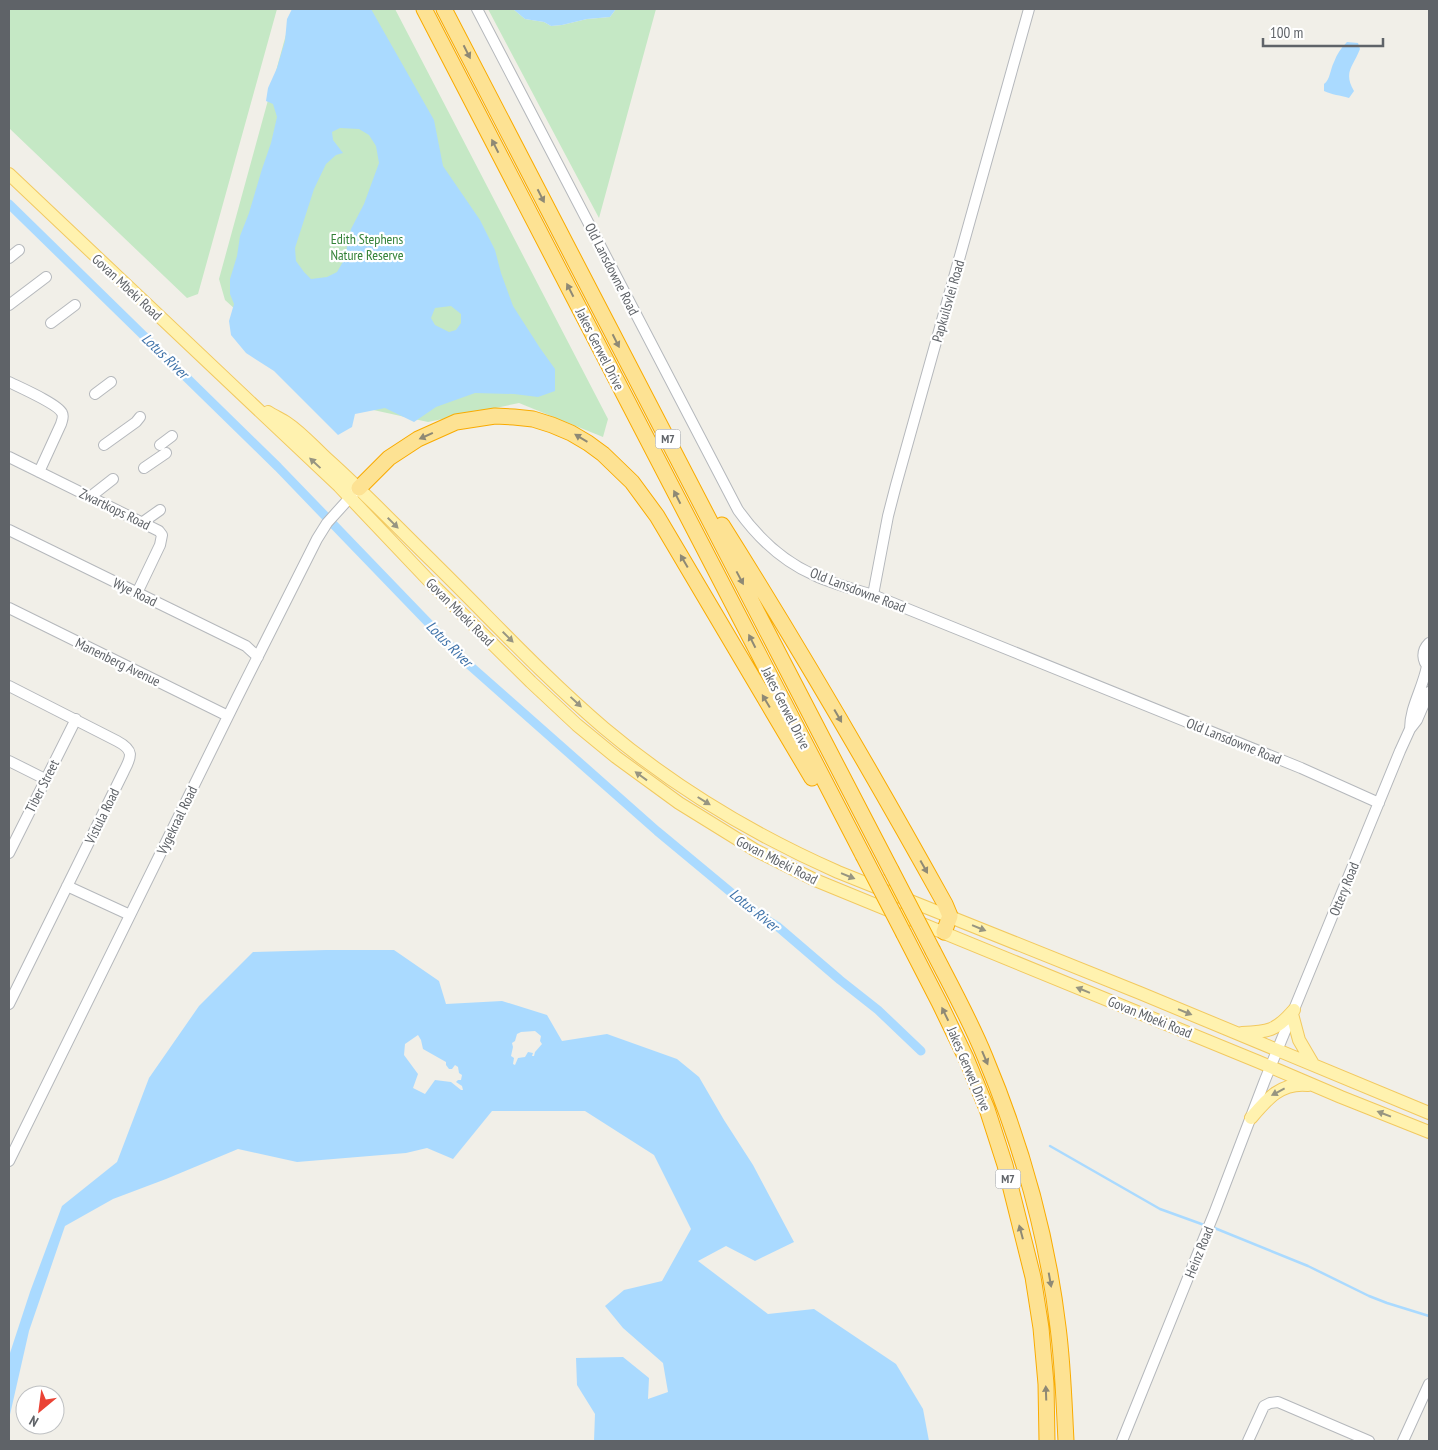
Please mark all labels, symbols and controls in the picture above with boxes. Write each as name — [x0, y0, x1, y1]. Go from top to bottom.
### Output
scale bar — [1263, 15, 1383, 47]
text: 100 m — [1270, 23, 1303, 42]
one-way arrow — [463, 45, 471, 59]
one-way arrow — [491, 139, 499, 153]
one-way arrow — [537, 189, 545, 204]
street label: Old Lansdowne Road — [581, 220, 643, 318]
park label: Edith Stephens Nature Reserve — [330, 230, 404, 264]
street label: Govan Mbeki Road — [88, 250, 166, 324]
street label: Papkuilsvlei Road — [928, 258, 968, 344]
one-way arrow — [566, 283, 574, 298]
street label: Jakes Gerwel Drive — [571, 304, 629, 393]
water label: Lotus River — [138, 329, 194, 384]
one-way arrow — [612, 333, 620, 348]
road number: M7 — [656, 429, 680, 448]
one-way arrow — [419, 432, 433, 440]
one-way arrow — [574, 434, 587, 443]
one-way arrow — [310, 457, 322, 469]
street label: Zwartkops Road — [77, 484, 153, 534]
one-way arrow — [673, 489, 681, 504]
one-way arrow — [387, 516, 399, 528]
one-way arrow — [679, 555, 688, 568]
street label: Old Lansdowne Road — [808, 563, 908, 617]
one-way arrow — [736, 570, 744, 585]
street label: Wye Road — [110, 574, 160, 610]
street label: Govan Mbeki Road — [422, 574, 498, 650]
water label: Lotus River — [422, 617, 478, 672]
one-way arrow — [502, 631, 514, 643]
street label: Manenberg Avenue — [73, 634, 164, 690]
one-way arrow — [748, 634, 756, 648]
street label: Jakes Gerwel Drive — [757, 663, 815, 752]
one-way arrow — [762, 694, 771, 707]
one-way arrow — [569, 696, 581, 708]
one-way arrow — [833, 710, 842, 723]
street label: Old Lansdowne Road — [1184, 714, 1284, 768]
street label: Tiber Street — [21, 756, 63, 815]
one-way arrow — [635, 771, 648, 782]
street label: Vygekraal Road — [152, 783, 201, 858]
street label: Vistula Road — [80, 785, 123, 848]
one-way arrow — [698, 797, 711, 806]
street label: Govan Mbeki Road — [733, 832, 821, 888]
street label: Ottery Road — [1325, 859, 1363, 919]
one-way arrow — [920, 860, 929, 873]
one-way arrow — [841, 873, 855, 881]
water label: Lotus River — [726, 884, 784, 936]
one-way arrow — [972, 925, 986, 933]
one-way arrow — [1076, 986, 1091, 993]
street label: Govan Mbeki Road — [1105, 992, 1195, 1042]
one-way arrow — [941, 1006, 949, 1021]
one-way arrow — [1178, 1008, 1192, 1016]
street label: Jakes Gerwel Drive — [943, 1023, 995, 1114]
one-way arrow — [982, 1051, 990, 1065]
one-way arrow — [1271, 1088, 1286, 1096]
one-way arrow — [1376, 1110, 1391, 1118]
road number: M7 — [996, 1170, 1020, 1188]
street label: Heinz Road — [1181, 1224, 1217, 1280]
one-way arrow — [1017, 1225, 1025, 1240]
one-way arrow — [1047, 1273, 1055, 1289]
one-way arrow — [1042, 1384, 1050, 1400]
north arrow — [15, 1385, 65, 1435]
text: N — [26, 1412, 41, 1431]

